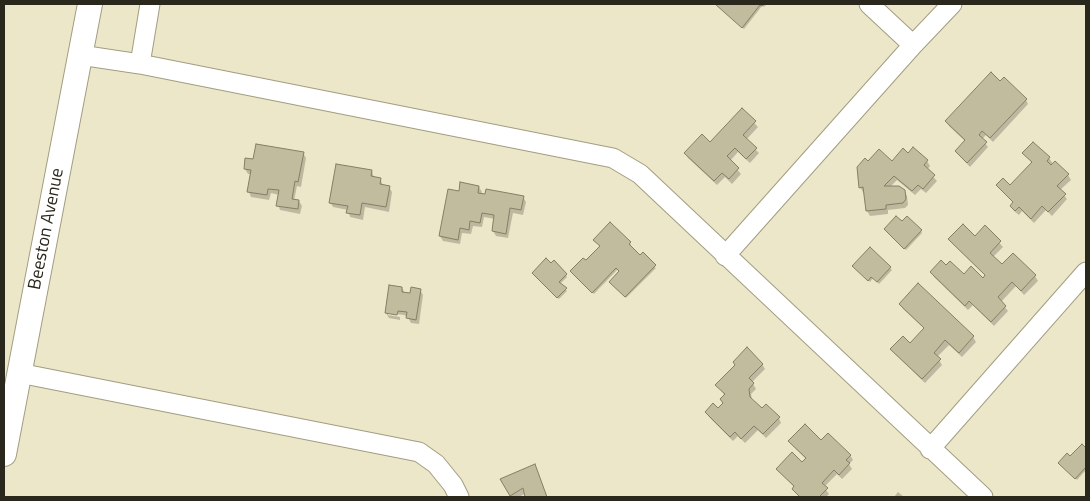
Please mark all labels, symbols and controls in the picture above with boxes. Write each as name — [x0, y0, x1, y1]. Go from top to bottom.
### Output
street label: Beeston Avenue — [25, 166, 69, 292]

